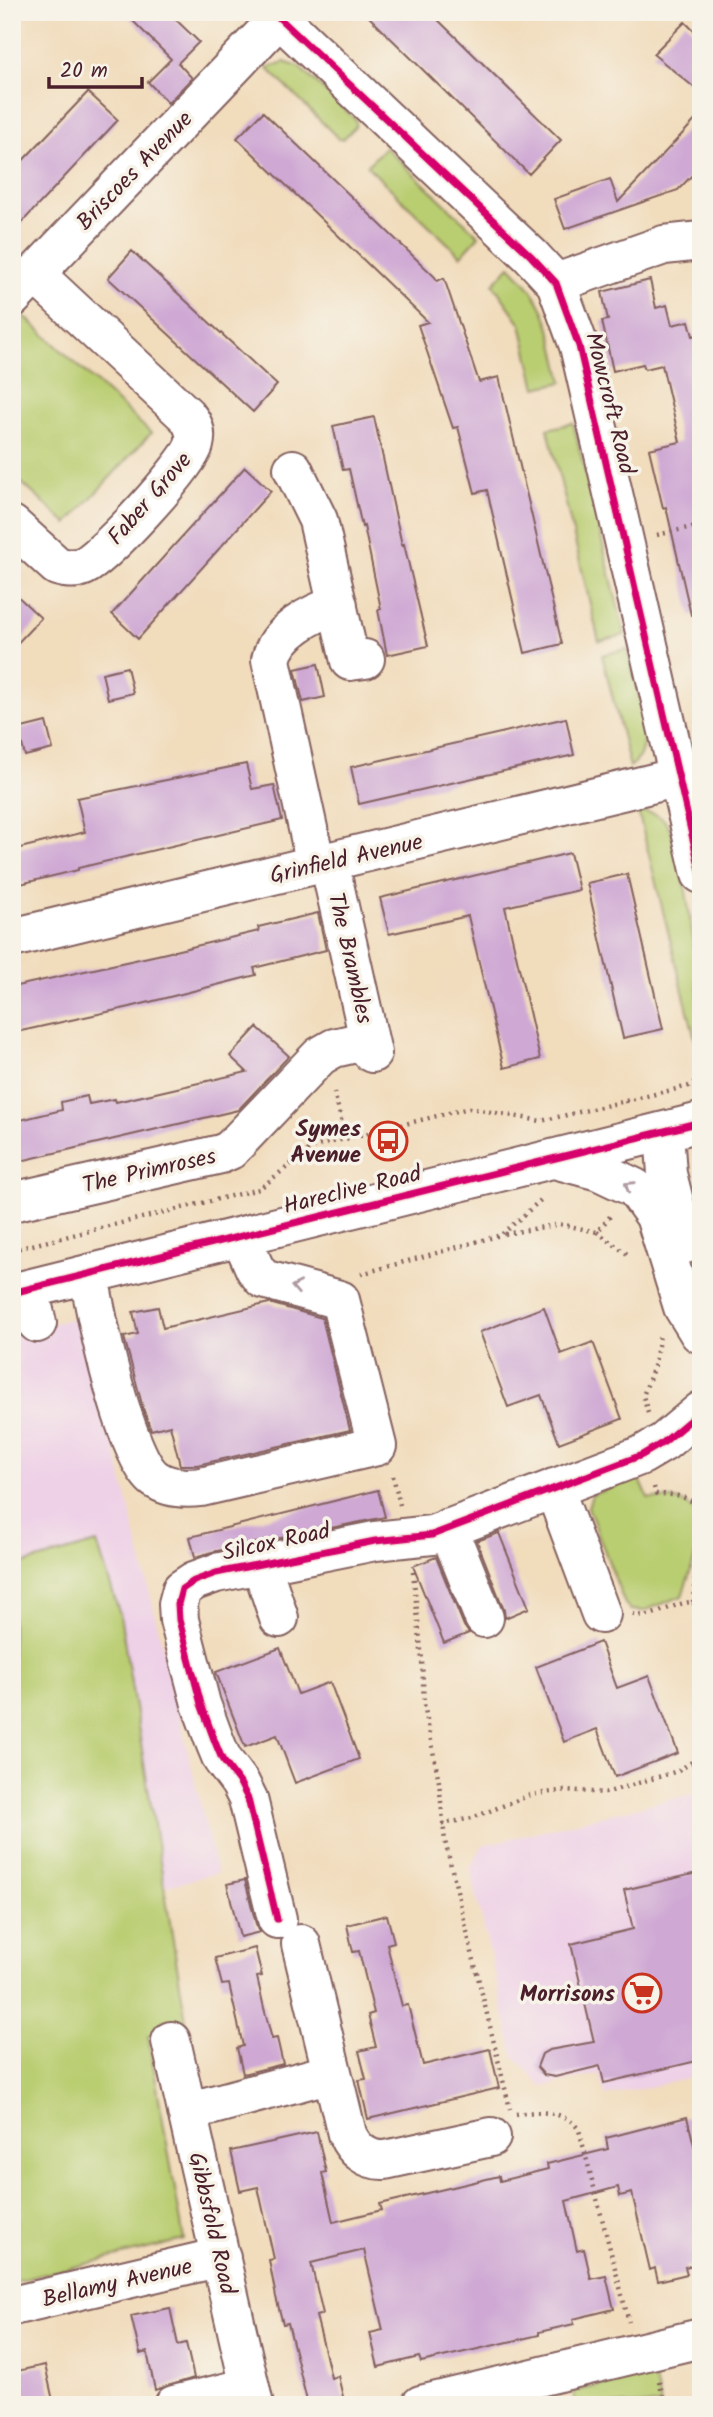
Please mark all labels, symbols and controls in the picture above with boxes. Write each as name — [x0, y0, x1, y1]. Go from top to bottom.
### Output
scale bar — [49, 46, 142, 90]
text: 20 m — [60, 55, 108, 88]
street label: Briscoes Avenue — [69, 103, 202, 240]
street label: Mowcroft Road — [574, 329, 644, 479]
street label: Faber Grove — [99, 444, 202, 554]
street label: Grinfield Avenue — [266, 825, 426, 895]
street label: The Brambles — [317, 889, 382, 1028]
place label: Symes Avenue — [290, 1112, 361, 1174]
bus stop icon: Symes Avenue — [367, 1120, 409, 1162]
street label: The Primroses — [79, 1139, 220, 1205]
street label: Hareclive Road — [280, 1156, 426, 1225]
one-way arrow — [624, 1182, 637, 1195]
one-way arrow — [290, 1280, 302, 1295]
street label: Silcox Road — [219, 1514, 334, 1572]
supermarket icon: Morrisons — [621, 1972, 663, 2014]
place label: Morrisons — [520, 1977, 615, 2013]
street label: Gibbsfold Road — [177, 2149, 245, 2299]
street label: Bellamy Avenue — [39, 2249, 196, 2319]

